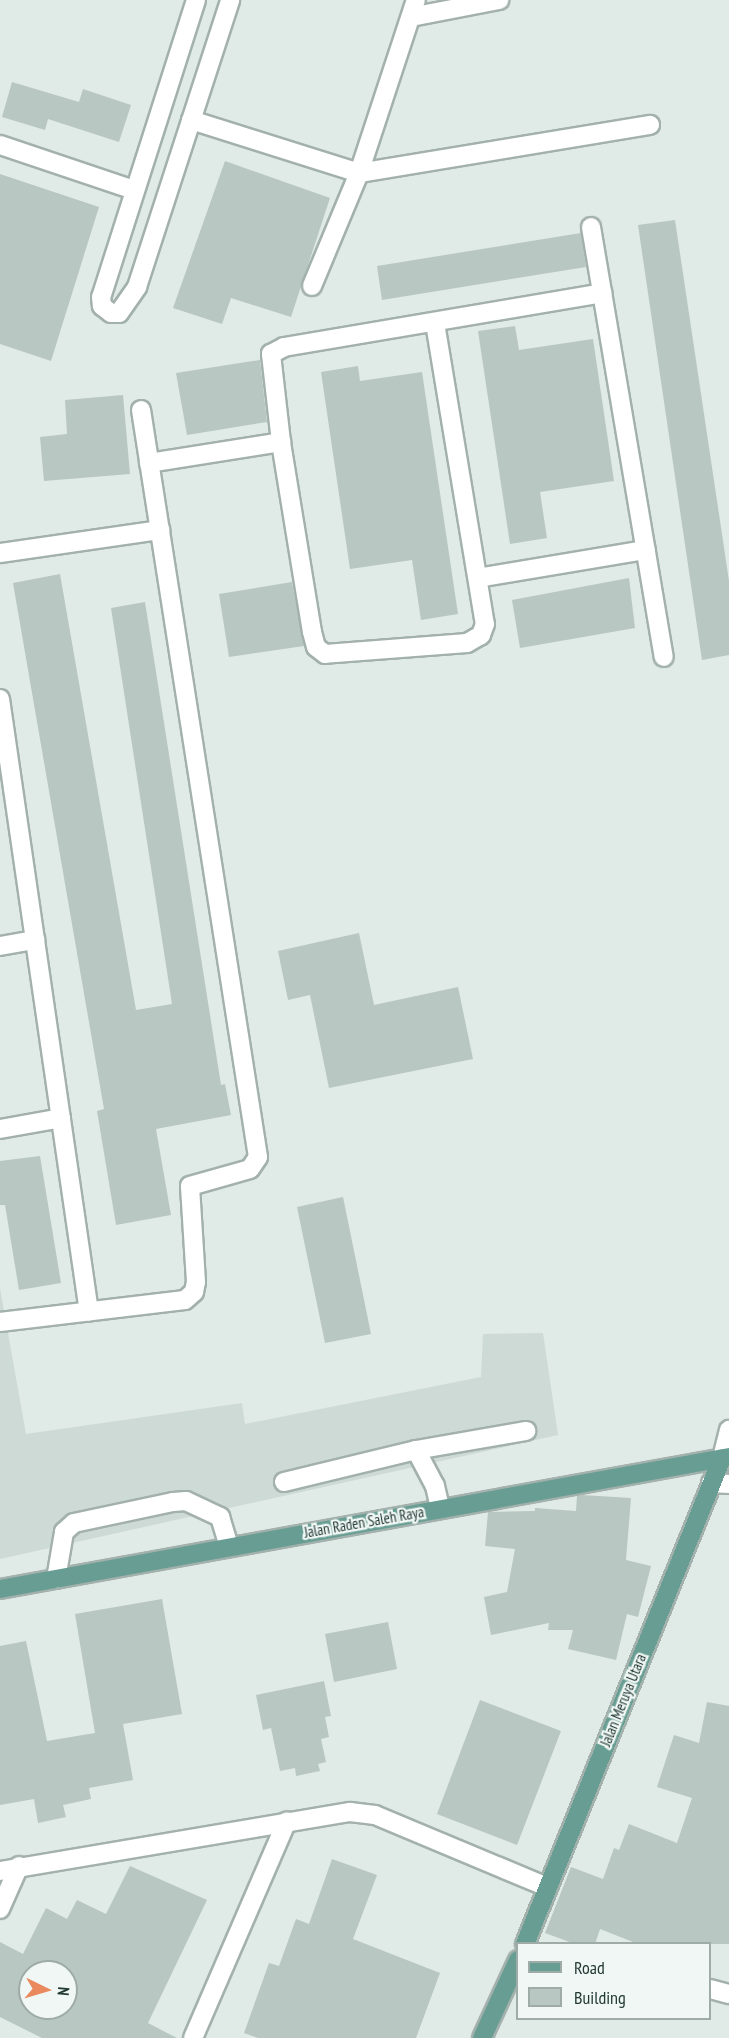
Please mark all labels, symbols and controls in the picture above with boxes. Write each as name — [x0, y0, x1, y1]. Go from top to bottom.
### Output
street label: Jalan Raden Saleh Raya — [303, 1503, 425, 1541]
street label: Jalan Meruya Utara — [596, 1651, 650, 1749]
legend — [516, 1942, 711, 2020]
text: Road — [574, 1956, 605, 1979]
north arrow — [18, 1960, 78, 2020]
text: N — [54, 1986, 74, 1997]
text: Building — [574, 1986, 626, 2009]

